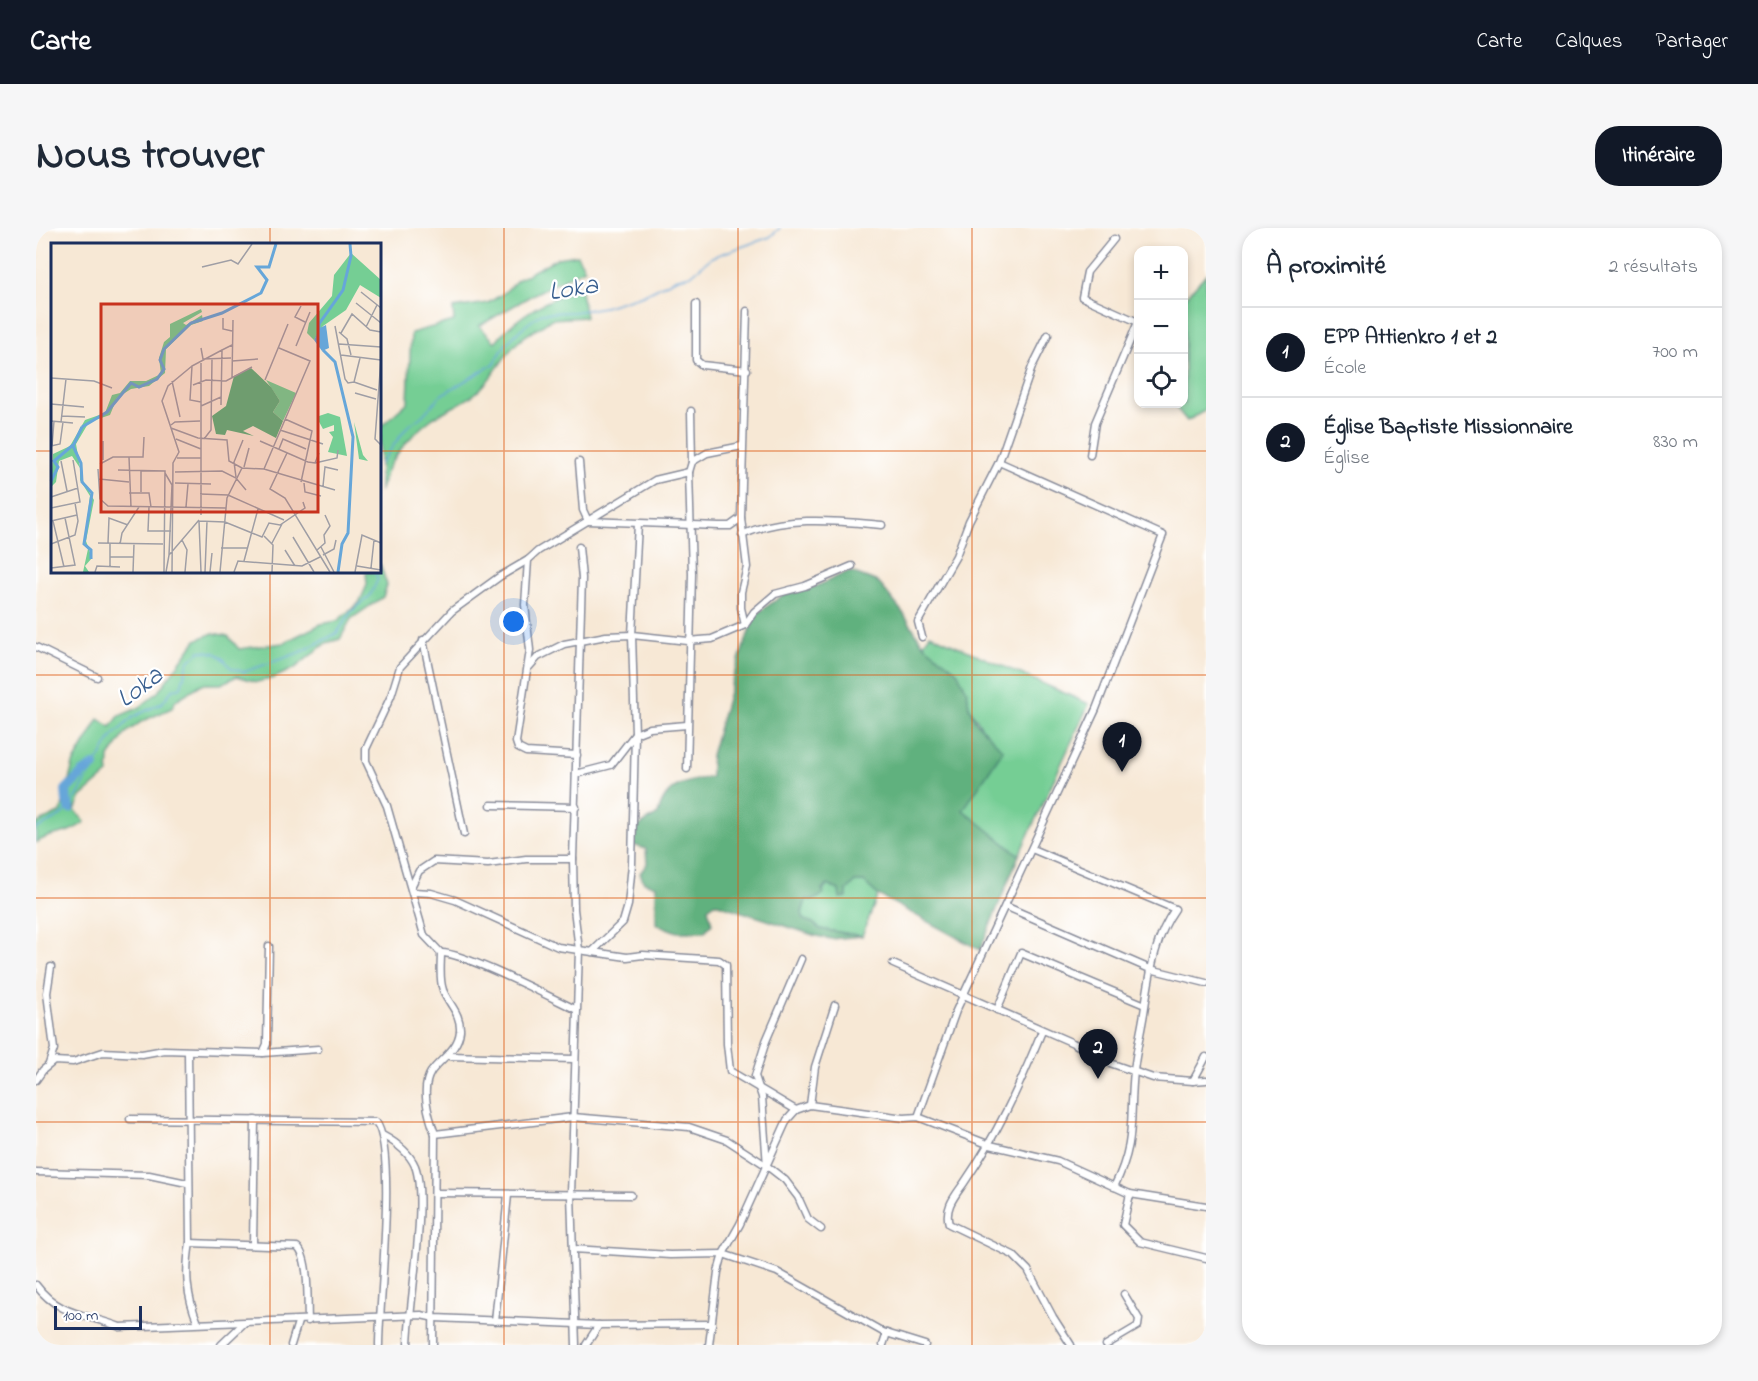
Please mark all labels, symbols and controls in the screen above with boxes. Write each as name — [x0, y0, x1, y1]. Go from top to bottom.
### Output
text: Carte — [30, 22, 91, 63]
text: Carte — [1476, 27, 1522, 57]
text: Calques — [1555, 27, 1622, 57]
text: Partager — [1655, 27, 1728, 57]
text: Nous trouver — [36, 126, 264, 187]
button: Itinéraire — [1595, 126, 1722, 186]
inset map — [51, 243, 381, 573]
map controls — [1134, 246, 1188, 408]
button: + — [1134, 246, 1188, 300]
text: À proximité — [1266, 248, 1386, 286]
text: 2 résultats — [1609, 253, 1698, 282]
water label: Loka — [546, 266, 601, 313]
button: − — [1134, 300, 1188, 354]
text: EPP Attienkro 1 et 2 — [1323, 322, 1497, 354]
text: 1 — [1282, 338, 1289, 367]
text: 700 m — [1652, 338, 1698, 367]
button: locate — [1134, 354, 1188, 408]
text: École — [1323, 354, 1366, 383]
text: Église Baptiste Missionnaire — [1323, 412, 1573, 444]
text: 2 — [1281, 428, 1290, 457]
text: 830 m — [1653, 428, 1698, 457]
text: Église — [1323, 444, 1369, 473]
your location — [499, 607, 528, 636]
water label: Loka — [109, 657, 172, 719]
pin: 1 — [1102, 722, 1142, 772]
pin: 2 — [1078, 1030, 1118, 1079]
scale bar — [54, 1303, 142, 1330]
text: 100 m — [63, 1304, 98, 1328]

